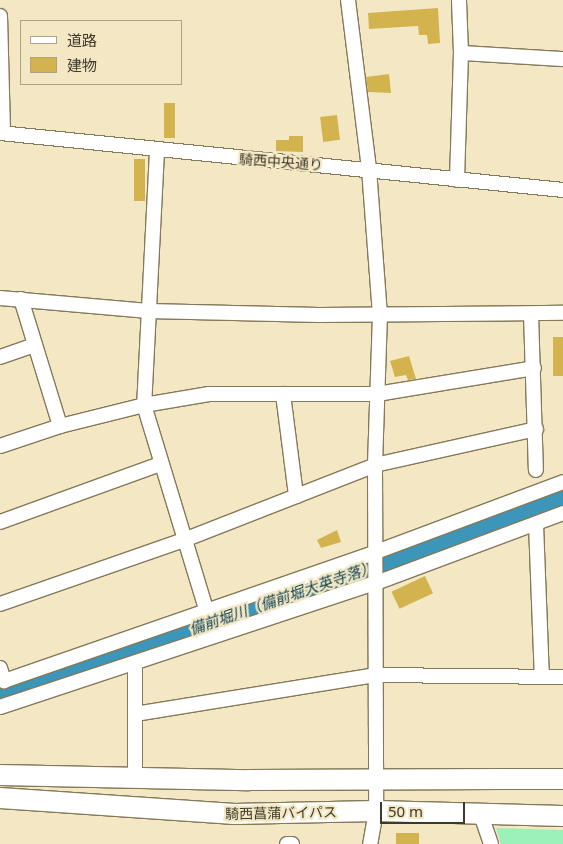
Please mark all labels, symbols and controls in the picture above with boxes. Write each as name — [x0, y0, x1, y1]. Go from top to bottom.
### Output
legend — [20, 20, 182, 85]
text: 道路 — [67, 30, 97, 50]
text: 建物 — [67, 55, 97, 75]
street label: 騎西中央通り — [239, 151, 323, 173]
water label: 備前堀川（備前堀大英寺落） — [187, 558, 377, 638]
scale bar — [383, 792, 468, 824]
text: 50 m — [388, 801, 423, 821]
street label: 騎西菖蒲バイパス — [225, 804, 337, 822]

